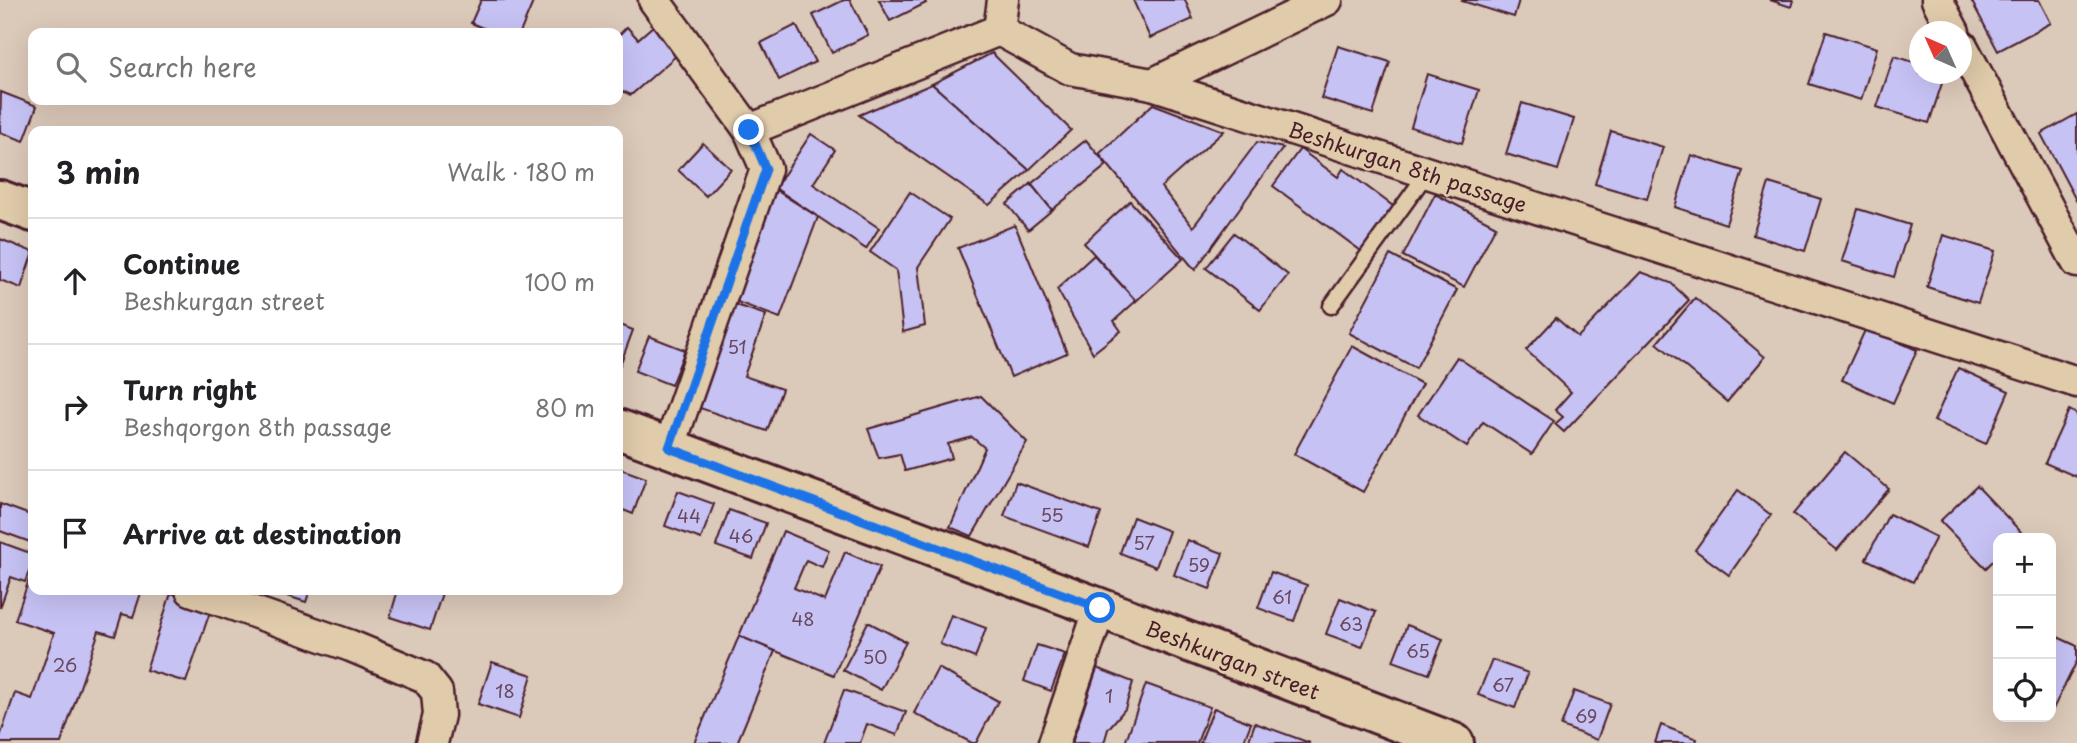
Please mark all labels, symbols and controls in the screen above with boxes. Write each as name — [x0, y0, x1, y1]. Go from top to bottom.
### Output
north arrow — [1909, 21, 1972, 84]
search box — [28, 28, 623, 105]
text: Search here — [108, 47, 257, 86]
icon: search — [52, 48, 90, 86]
street label: Beshkurgan 8th passage — [1285, 112, 1531, 220]
route end — [733, 114, 764, 145]
text: 3 min — [56, 149, 141, 194]
text: Walk · 180 m — [447, 154, 595, 189]
text: Continue — [123, 244, 240, 283]
icon: ahead — [56, 262, 94, 300]
text: 100 m — [525, 264, 595, 299]
text: Beshkurgan street — [123, 283, 325, 318]
house number: 51 — [727, 333, 747, 360]
text: Turn right — [123, 370, 257, 409]
icon: right — [56, 388, 94, 426]
text: 80 m — [535, 390, 595, 425]
text: Beshqorgon 8th passage — [123, 409, 392, 444]
house number: 55 — [1040, 501, 1064, 528]
house number: 44 — [677, 502, 701, 529]
icon: arrive — [56, 514, 94, 552]
text: Arrive at destination — [123, 514, 402, 553]
house number: 46 — [729, 522, 753, 549]
house number: 57 — [1133, 529, 1155, 556]
map controls — [1993, 533, 2056, 722]
button: + — [1993, 533, 2056, 596]
house number: 59 — [1188, 551, 1210, 578]
house number: 61 — [1272, 583, 1292, 610]
route start — [1084, 592, 1115, 623]
button: − — [1993, 596, 2056, 659]
house number: 48 — [791, 605, 815, 632]
house number: 63 — [1339, 610, 1363, 637]
street label: Beshkurgan street — [1141, 611, 1325, 707]
house number: 65 — [1406, 637, 1430, 664]
house number: 50 — [863, 643, 887, 670]
house number: 26 — [53, 651, 77, 678]
button: locate — [1993, 659, 2056, 722]
house number: 67 — [1492, 671, 1514, 698]
house number: 18 — [495, 677, 515, 704]
house number: 1 — [1105, 682, 1113, 709]
house number: 69 — [1575, 702, 1597, 729]

